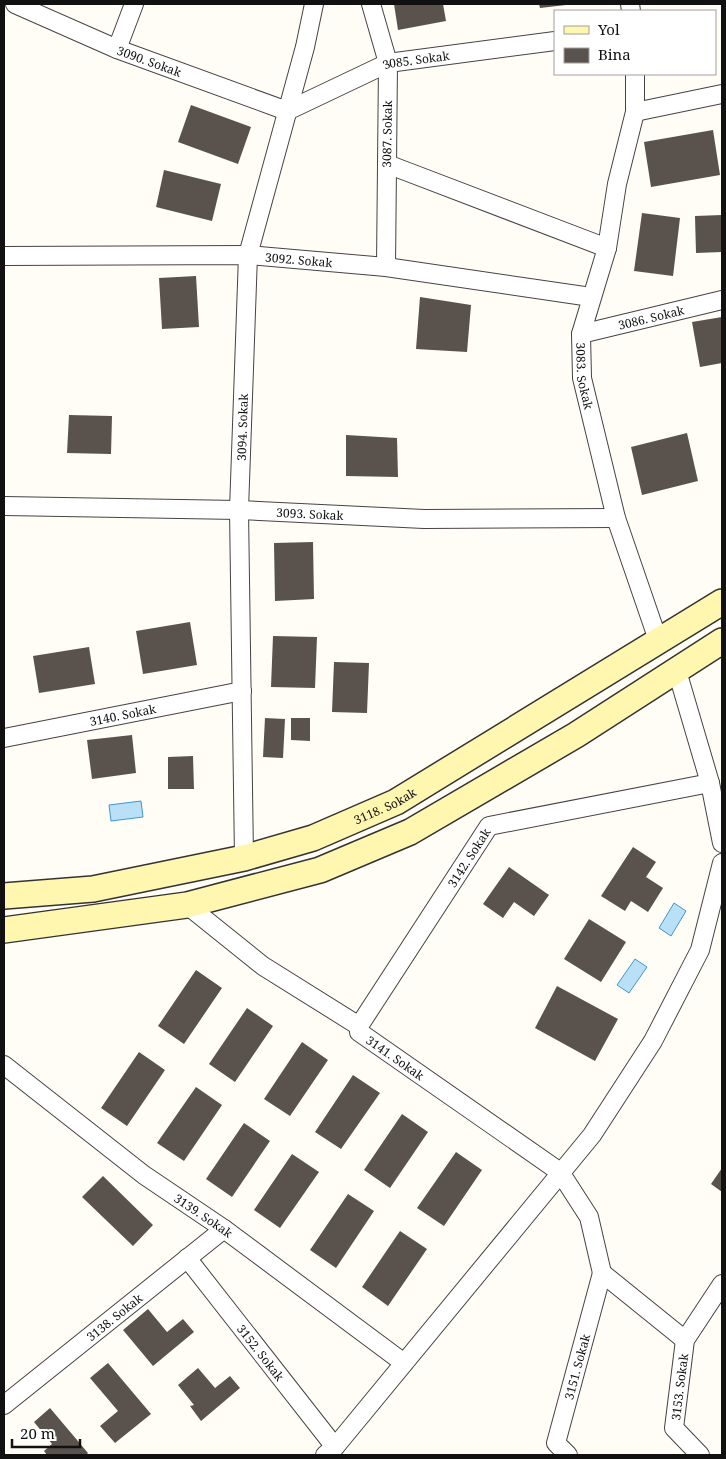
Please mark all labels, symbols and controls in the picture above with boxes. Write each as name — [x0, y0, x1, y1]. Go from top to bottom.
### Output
legend — [554, 10, 716, 75]
text: Yol — [597, 19, 620, 39]
street label: 3090. Sokak — [115, 41, 185, 81]
text: Bina — [598, 44, 631, 64]
street label: 3085. Sokak — [379, 46, 451, 73]
street label: 3087. Sokak — [378, 99, 396, 168]
street label: 3092. Sokak — [265, 248, 334, 271]
street label: 3086. Sokak — [616, 301, 687, 333]
street label: 3083. Sokak — [573, 342, 598, 412]
street label: 3094. Sokak — [232, 392, 252, 461]
street label: 3093. Sokak — [276, 503, 345, 524]
street label: 3140. Sokak — [88, 700, 158, 729]
street label: 3118. Sokak — [351, 783, 420, 828]
street label: 3142. Sokak — [443, 824, 495, 890]
street label: 3141. Sokak — [363, 1031, 429, 1084]
street label: 3139. Sokak — [171, 1189, 237, 1242]
street label: 3138. Sokak — [83, 1289, 146, 1345]
street label: 3152. Sokak — [234, 1321, 289, 1385]
street label: 3151. Sokak — [560, 1331, 594, 1401]
street label: 3153. Sokak — [667, 1351, 692, 1421]
scale bar — [12, 1416, 80, 1448]
text: 20 m — [20, 1423, 55, 1443]

